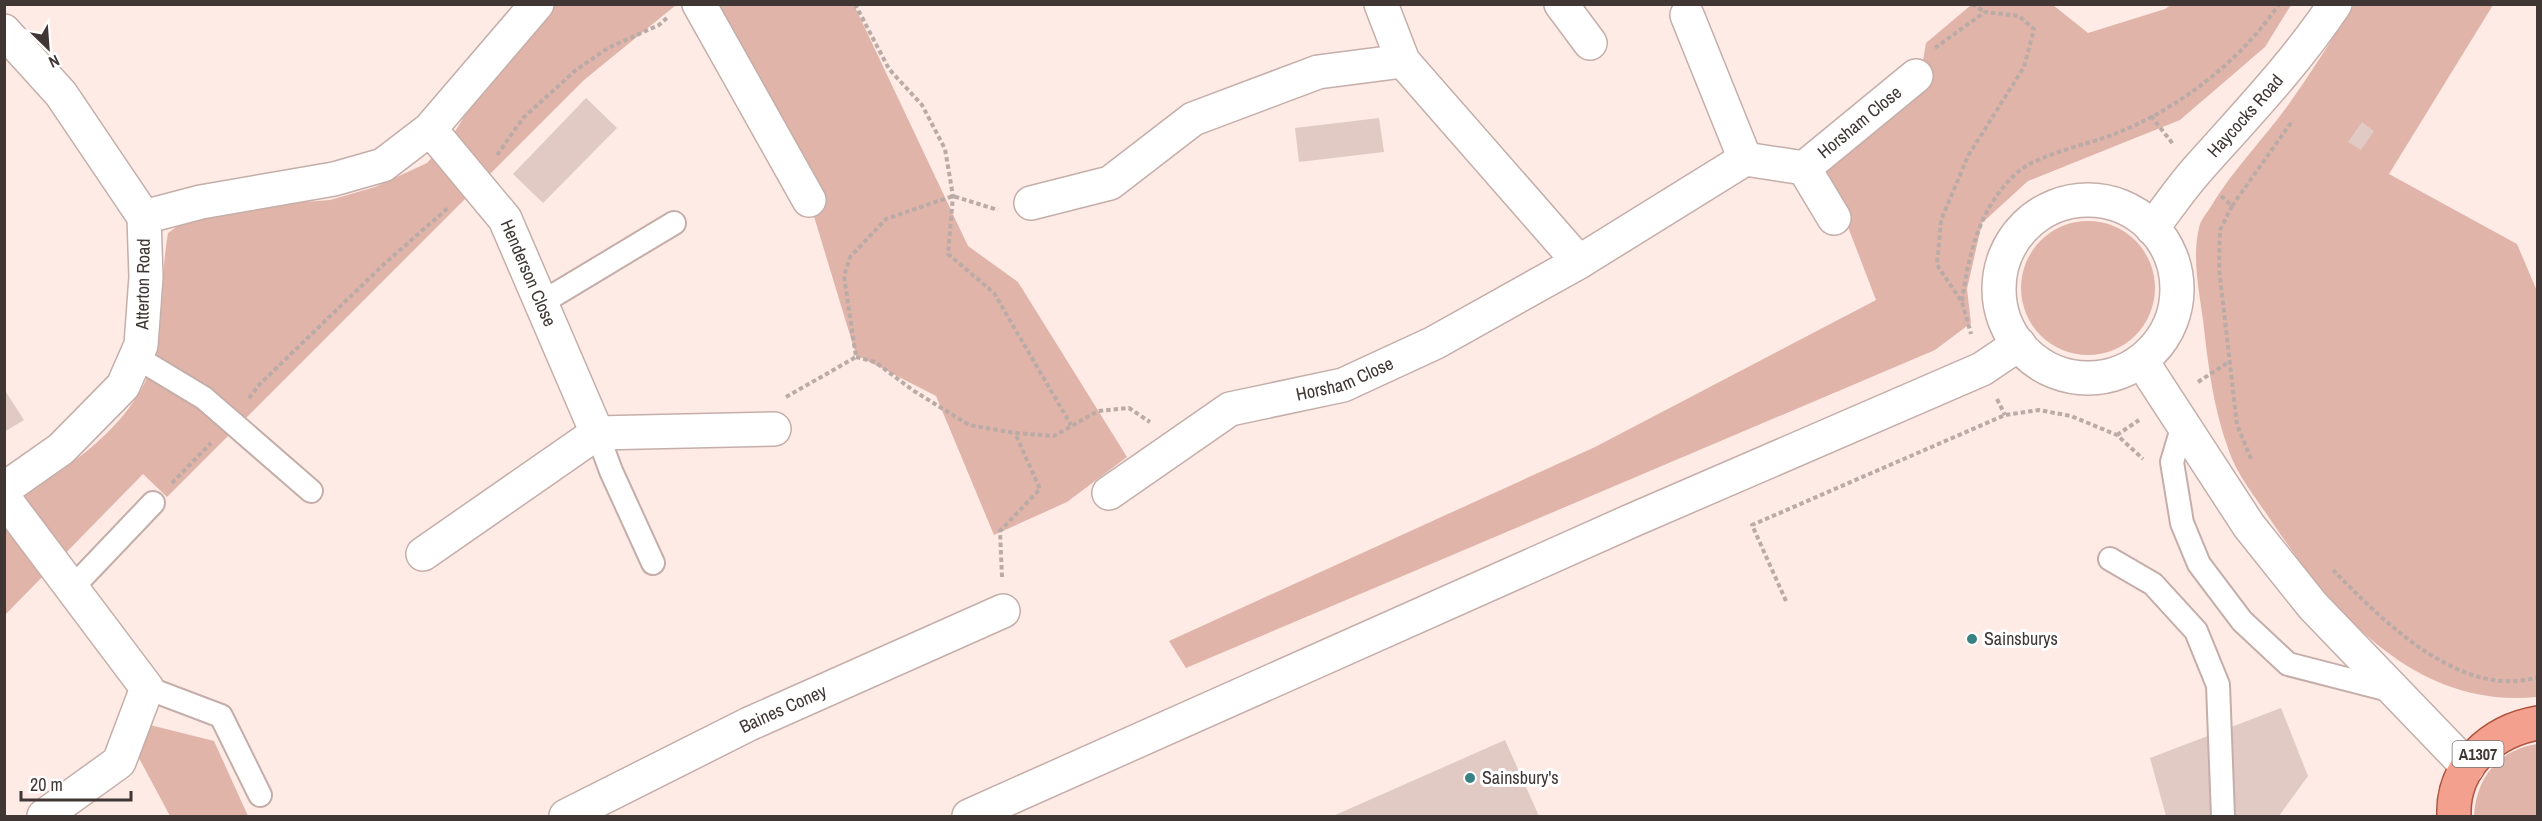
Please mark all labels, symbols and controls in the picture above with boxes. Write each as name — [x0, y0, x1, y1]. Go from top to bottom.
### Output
north arrow — [18, 18, 78, 78]
text: N — [45, 50, 63, 74]
street label: Haycocks Road — [2201, 69, 2289, 162]
street label: Horsham Close — [1812, 80, 1907, 164]
street label: Henderson Close — [495, 215, 563, 330]
street label: Atterton Road — [129, 238, 156, 331]
street label: Horsham Close — [1294, 351, 1397, 407]
place label: Sainsburys — [1984, 626, 2058, 651]
marker: Sainsburys — [1965, 632, 1979, 646]
street label: Baines Coney — [735, 678, 831, 739]
road number: A1307 — [2452, 741, 2504, 767]
scale bar — [21, 764, 130, 802]
place label: Sainsbury's — [1482, 765, 1559, 790]
marker: Sainsbury's — [1463, 771, 1477, 785]
text: 20 m — [30, 772, 63, 797]

